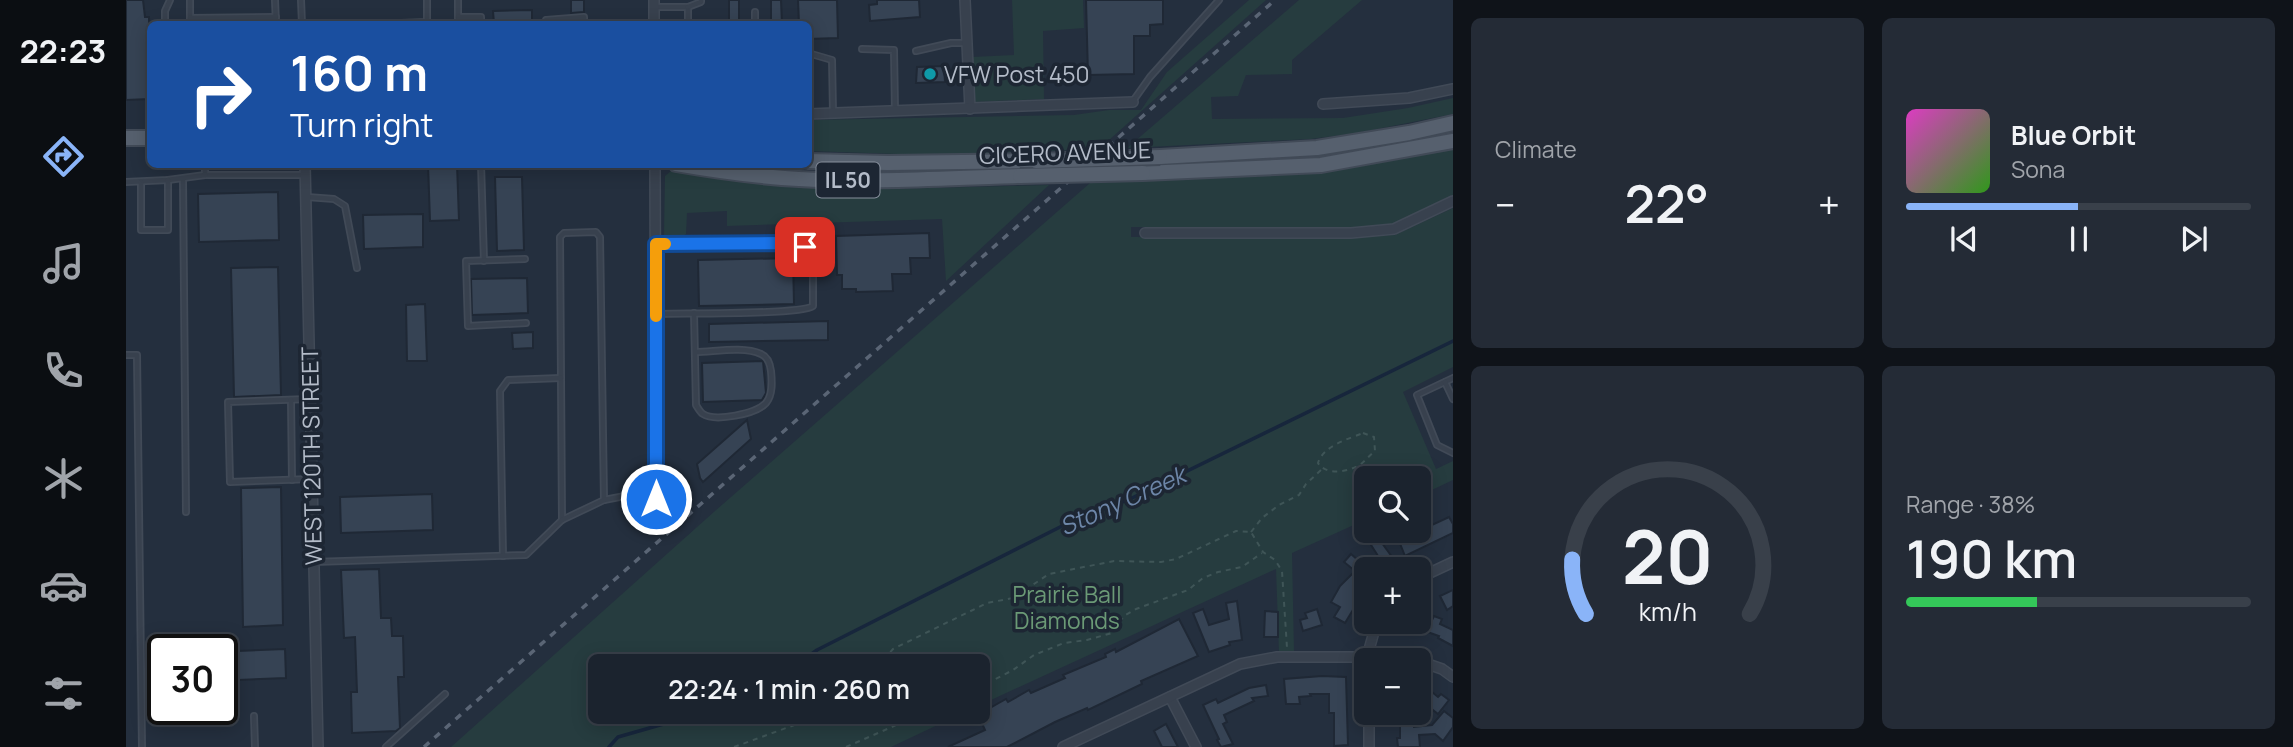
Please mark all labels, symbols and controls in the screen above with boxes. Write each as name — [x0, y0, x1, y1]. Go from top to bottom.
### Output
text: 22:23 — [20, 29, 106, 73]
text: 160 m — [290, 39, 428, 106]
icon: right — [175, 49, 266, 140]
place label: VFW Post 450 — [944, 58, 1090, 90]
marker: VFW Post 450 — [922, 66, 938, 82]
text: Turn right — [290, 103, 433, 147]
text: Blue Orbit — [2011, 117, 2136, 153]
icon: directions — [39, 132, 88, 181]
street label: CICERO AVENUE — [978, 133, 1152, 171]
text: Climate — [1495, 133, 1577, 165]
text: Sona — [2011, 153, 2065, 185]
road number: IL 50 — [816, 162, 880, 198]
text: 22° — [1625, 168, 1709, 239]
text: − — [1495, 178, 1516, 230]
text: + — [1818, 178, 1840, 230]
pin — [775, 217, 835, 277]
icon: previous — [1945, 220, 1983, 258]
icon: pause — [2060, 220, 2098, 258]
icon: next — [2175, 220, 2213, 258]
icon: arrive — [786, 228, 824, 266]
icon: music — [39, 239, 88, 288]
icon: phone — [39, 346, 88, 395]
street label: WEST 120TH STREET — [293, 346, 329, 565]
icon: climate — [39, 454, 88, 503]
water label: Stony Creek — [1054, 456, 1193, 543]
position arrow — [619, 462, 693, 536]
map controls — [1354, 466, 1431, 725]
button: search — [1354, 466, 1431, 543]
text: Range · 38% — [1906, 488, 2035, 520]
text: 20 — [1622, 506, 1713, 606]
text: 190 km — [1906, 523, 2077, 594]
button: + — [1354, 557, 1431, 634]
icon: car — [39, 561, 88, 610]
park label: Prairie Ball Diamonds — [1012, 578, 1122, 636]
text: km/h — [1638, 593, 1697, 628]
speed limit sign: 30 — [147, 634, 238, 725]
button: − — [1354, 648, 1431, 725]
icon: filters — [39, 669, 88, 718]
text: 22:24 · 1 min · 260 m — [668, 671, 910, 707]

